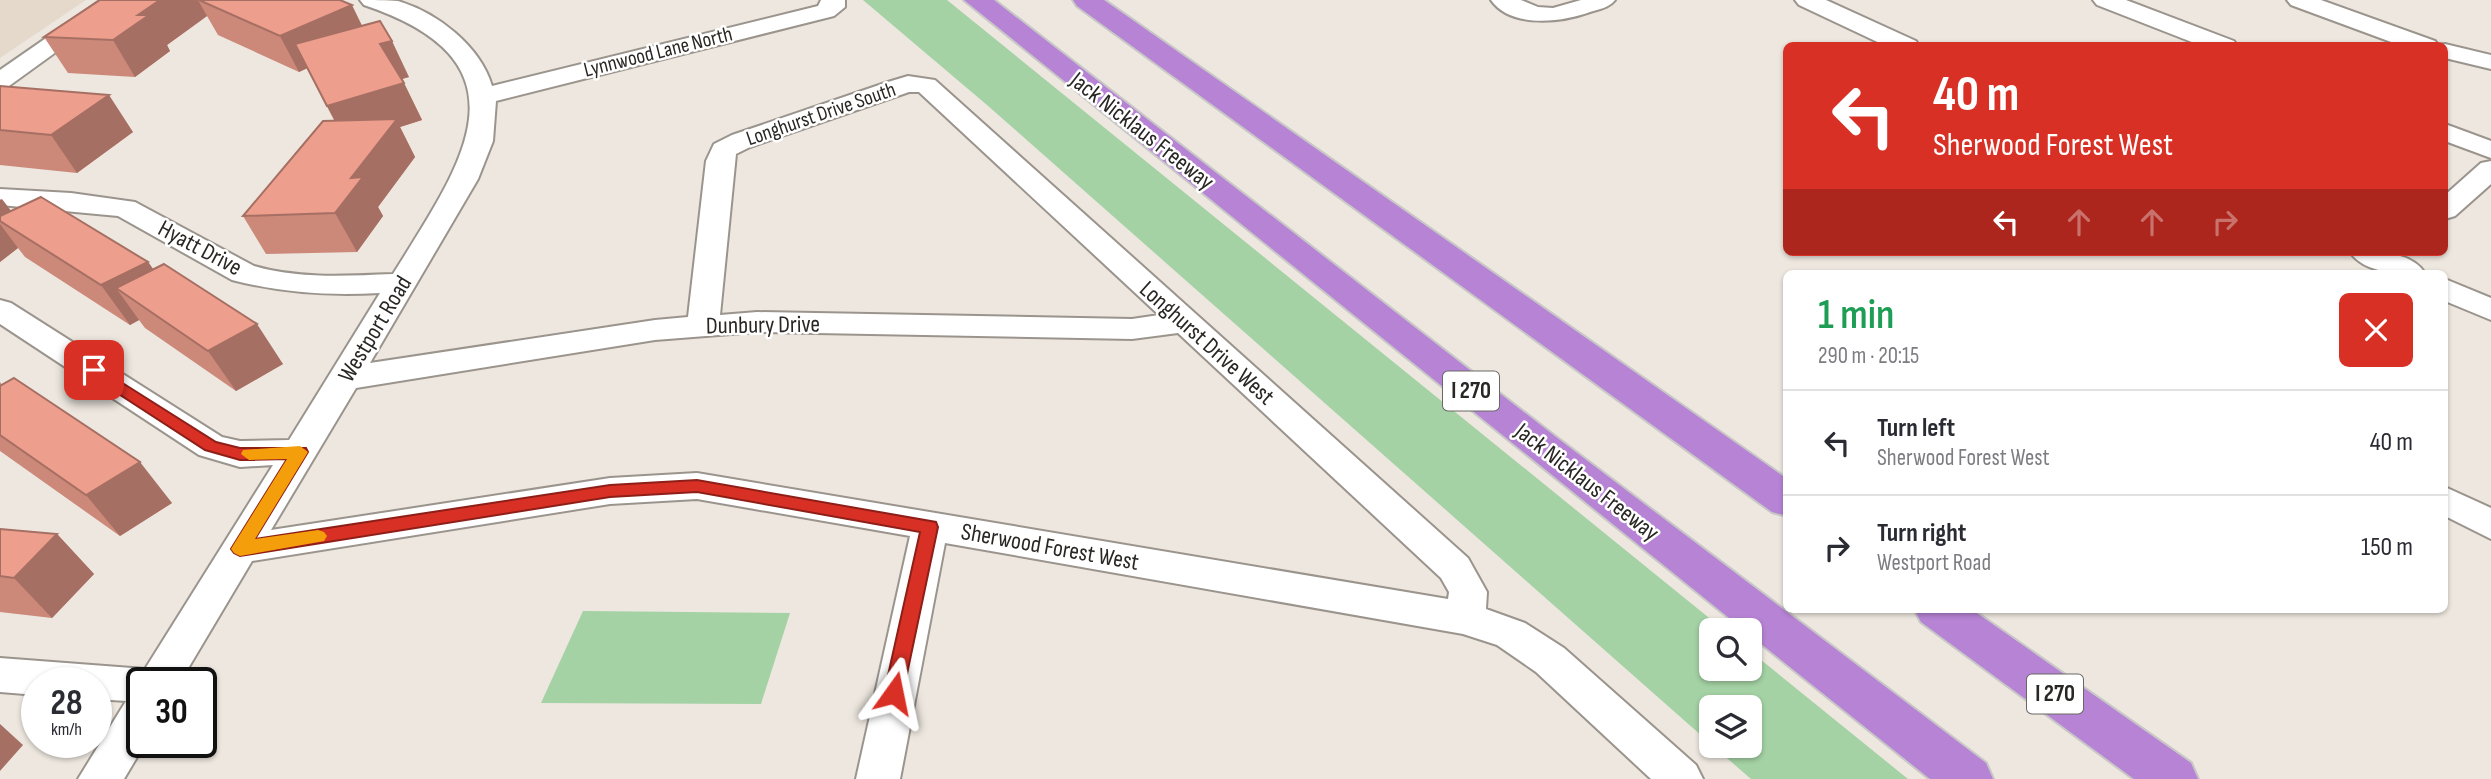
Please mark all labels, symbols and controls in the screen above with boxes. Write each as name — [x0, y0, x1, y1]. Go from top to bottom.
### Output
street label: Lynnwood Lane North — [581, 21, 735, 83]
street label: Jack Nicklaus Freeway — [1063, 65, 1220, 196]
text: 40 m — [1933, 66, 2019, 125]
icon: left — [1818, 70, 1909, 161]
street label: Longhurst Drive South — [743, 77, 899, 151]
text: Sherwood Forest West — [1933, 126, 2173, 165]
icon: left — [1987, 203, 2025, 241]
icon: ahead — [2060, 203, 2098, 241]
icon: ahead — [2133, 203, 2171, 241]
icon: right — [2206, 203, 2244, 241]
street label: Hyatt Drive — [153, 214, 247, 282]
street label: Westport Road — [332, 271, 418, 387]
street label: Longhurst Drive West — [1134, 275, 1280, 411]
text: 1 min — [1818, 290, 1894, 341]
button: close — [2339, 293, 2413, 367]
street label: Dunbury Drive — [706, 310, 820, 340]
pin — [64, 340, 124, 400]
text: 290 m · 20:15 — [1818, 342, 1919, 370]
icon: arrive — [75, 351, 113, 389]
road number: I 270 — [1443, 372, 1499, 410]
text: Turn left — [1877, 413, 1955, 444]
street label: Jack Nicklaus Freeway — [1508, 416, 1665, 547]
icon: left — [1818, 424, 1856, 462]
text: 40 m — [2370, 427, 2413, 458]
text: Sherwood Forest West — [1877, 444, 2049, 472]
street label: Sherwood Forest West — [959, 517, 1141, 577]
text: Turn right — [1877, 518, 1966, 549]
icon: right — [1818, 529, 1856, 567]
text: 150 m — [2361, 532, 2413, 563]
text: Westport Road — [1877, 549, 1991, 577]
map controls — [1699, 618, 1762, 758]
button: search — [1699, 618, 1762, 681]
position arrow — [857, 656, 931, 730]
speed limit sign: 30 — [126, 667, 217, 758]
road number: I 270 — [2027, 674, 2083, 714]
text: 28 — [51, 682, 82, 725]
button: layers — [1699, 695, 1762, 758]
text: km/h — [51, 719, 82, 740]

